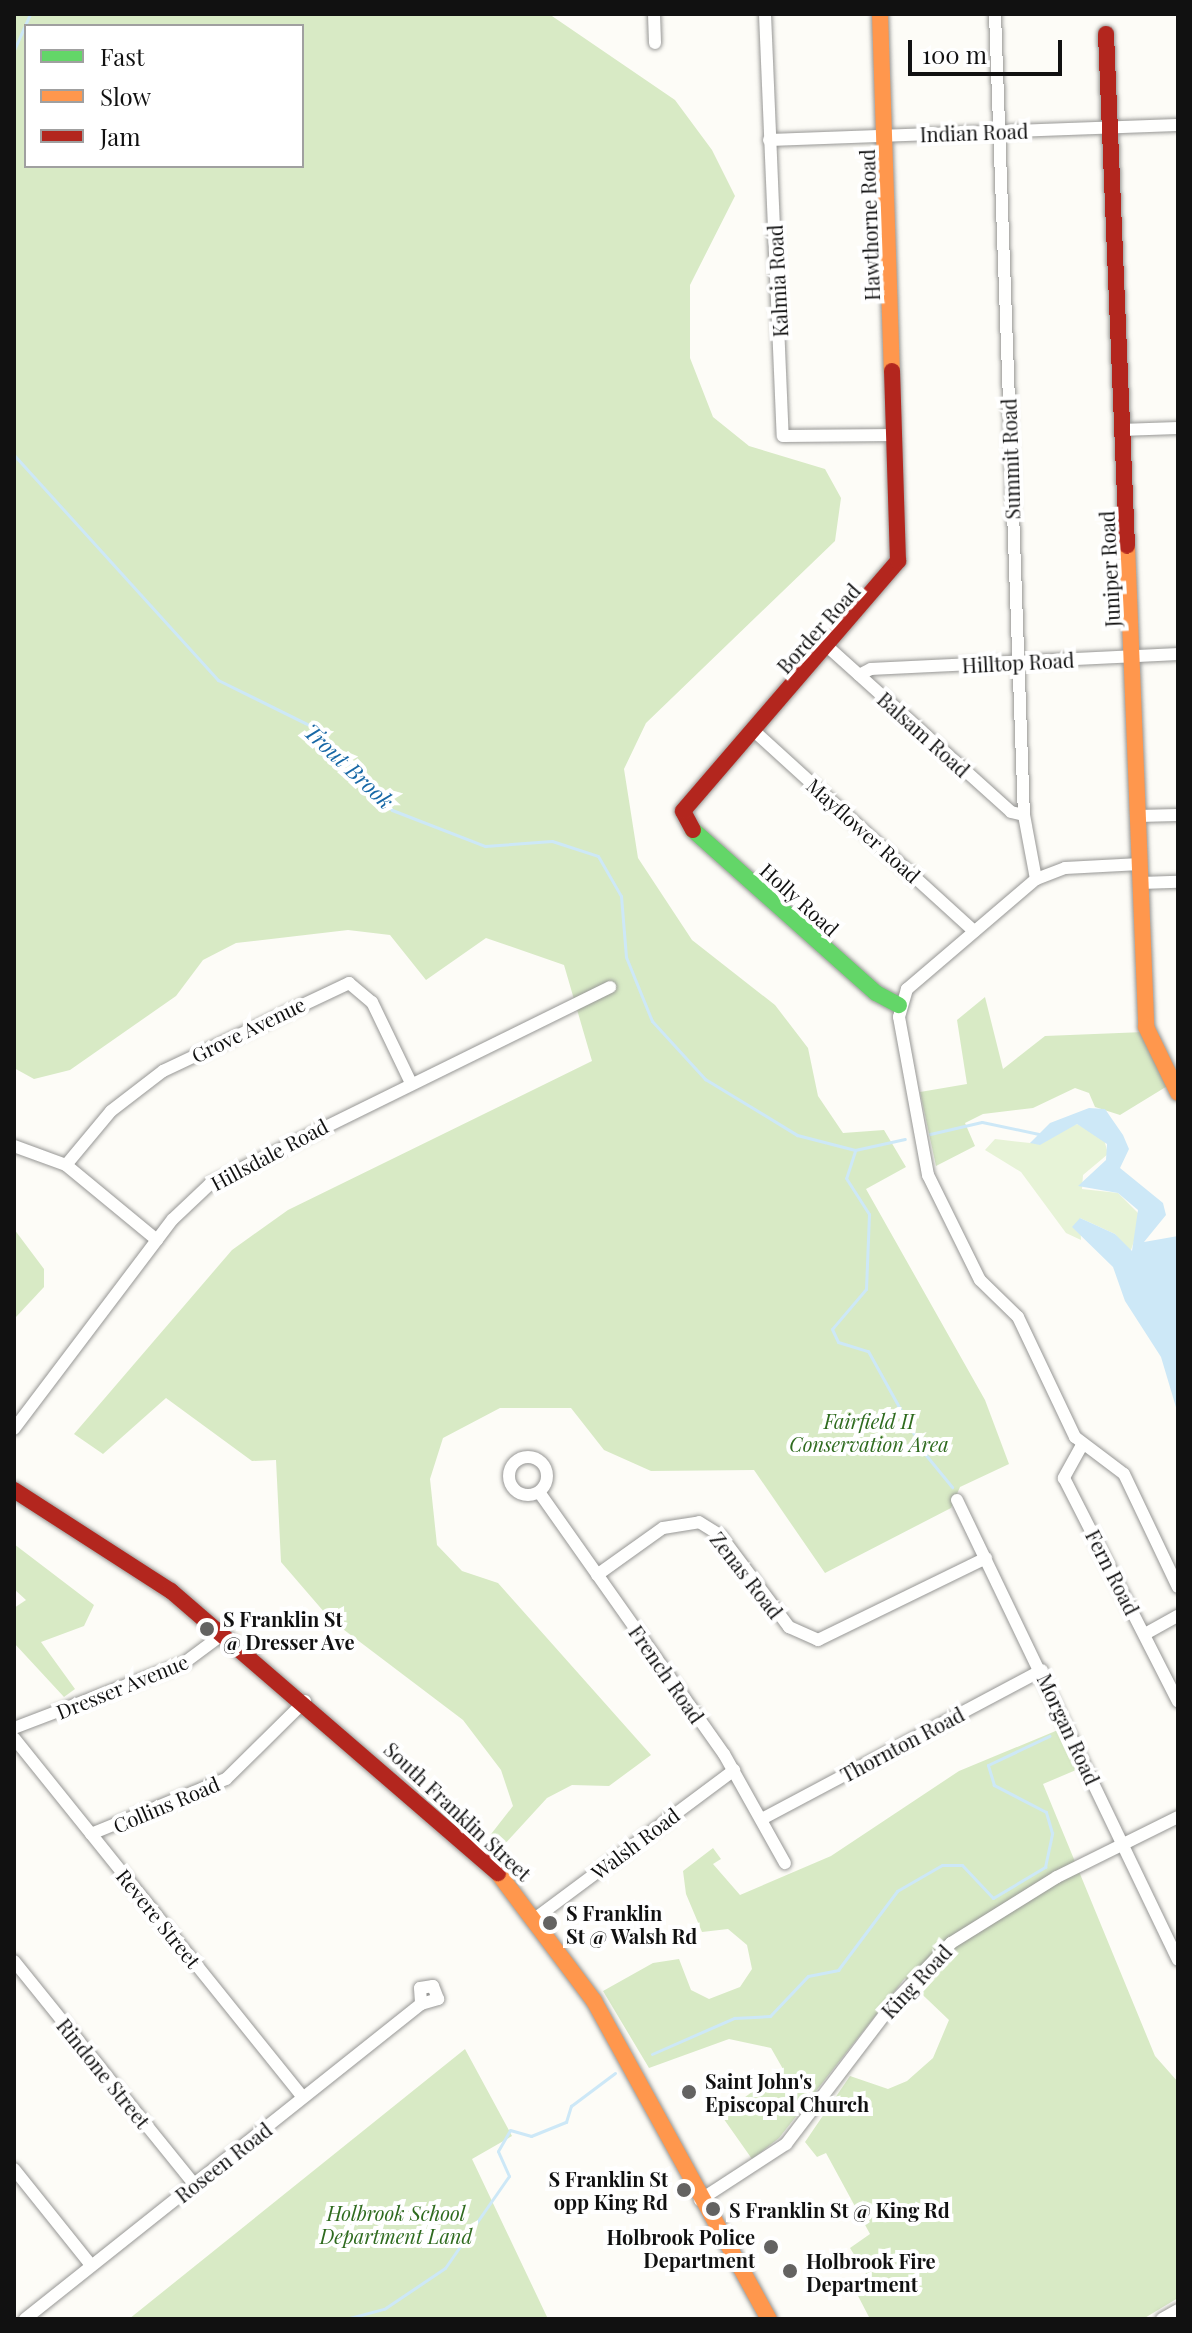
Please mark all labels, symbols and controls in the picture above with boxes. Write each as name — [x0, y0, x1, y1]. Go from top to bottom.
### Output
legend — [24, 24, 304, 168]
scale bar — [912, 24, 1066, 74]
text: 100 m — [922, 38, 987, 70]
text: Fast — [100, 40, 145, 72]
text: Slow — [100, 80, 151, 112]
street label: Indian Road — [919, 118, 1029, 146]
text: Jam — [100, 120, 141, 152]
street label: Hawthorne Road — [854, 149, 884, 301]
street label: Kalmia Road — [762, 224, 792, 338]
street label: Summit Road — [996, 398, 1024, 520]
street label: Juniper Road — [1094, 510, 1124, 628]
street label: Border Road — [771, 578, 865, 678]
street label: Hilltop Road — [961, 647, 1075, 677]
street label: Balsam Road — [873, 687, 975, 781]
water label: Trout Brook — [299, 718, 399, 814]
street label: Mayflower Road — [802, 773, 926, 887]
street label: Holly Road — [756, 857, 844, 941]
street label: Grove Avenue — [187, 991, 309, 1067]
street label: Hillsdale Road — [206, 1113, 332, 1195]
park label: Fairfield II Conservation Area — [789, 1409, 949, 1456]
street label: Fern Road — [1081, 1525, 1145, 1619]
street label: Zenas Road — [706, 1527, 788, 1623]
place label: S Franklin St @ Dresser Ave — [223, 1606, 356, 1653]
marker: S Franklin St @ Dresser Ave — [198, 1620, 216, 1638]
street label: French Road — [625, 1620, 709, 1728]
street label: Dresser Avenue — [52, 1648, 192, 1724]
street label: Morgan Road — [1033, 1670, 1105, 1788]
street label: Thornton Road — [836, 1701, 968, 1787]
street label: South Franklin Street — [380, 1737, 536, 1885]
street label: Collins Road — [109, 1771, 223, 1837]
street label: Walsh Road — [586, 1802, 684, 1884]
street label: Revere Street — [112, 1864, 206, 1972]
place label: S Franklin St @ Walsh Rd — [566, 1900, 698, 1947]
marker: S Franklin St @ Walsh Rd — [541, 1914, 559, 1932]
street label: King Road — [876, 1939, 956, 2023]
street label: Rindone Street — [52, 2013, 156, 2133]
place label: Saint John's Episcopal Church — [705, 2068, 869, 2115]
marker: Saint John's Episcopal Church — [680, 2083, 698, 2101]
street label: Roseen Road — [170, 2117, 276, 2207]
place label: S Franklin St opp King Rd — [548, 2166, 668, 2213]
marker: S Franklin St opp King Rd — [675, 2181, 693, 2199]
place label: S Franklin St @ King Rd — [729, 2197, 950, 2221]
marker: S Franklin St @ King Rd — [704, 2200, 722, 2218]
park label: Holbrook School Department Land — [320, 2201, 472, 2248]
place label: Holbrook Police Department — [606, 2224, 755, 2271]
marker: Holbrook Police Department — [762, 2238, 780, 2256]
place label: Holbrook Fire Department — [806, 2248, 936, 2295]
marker: Holbrook Fire Department — [781, 2262, 799, 2280]

